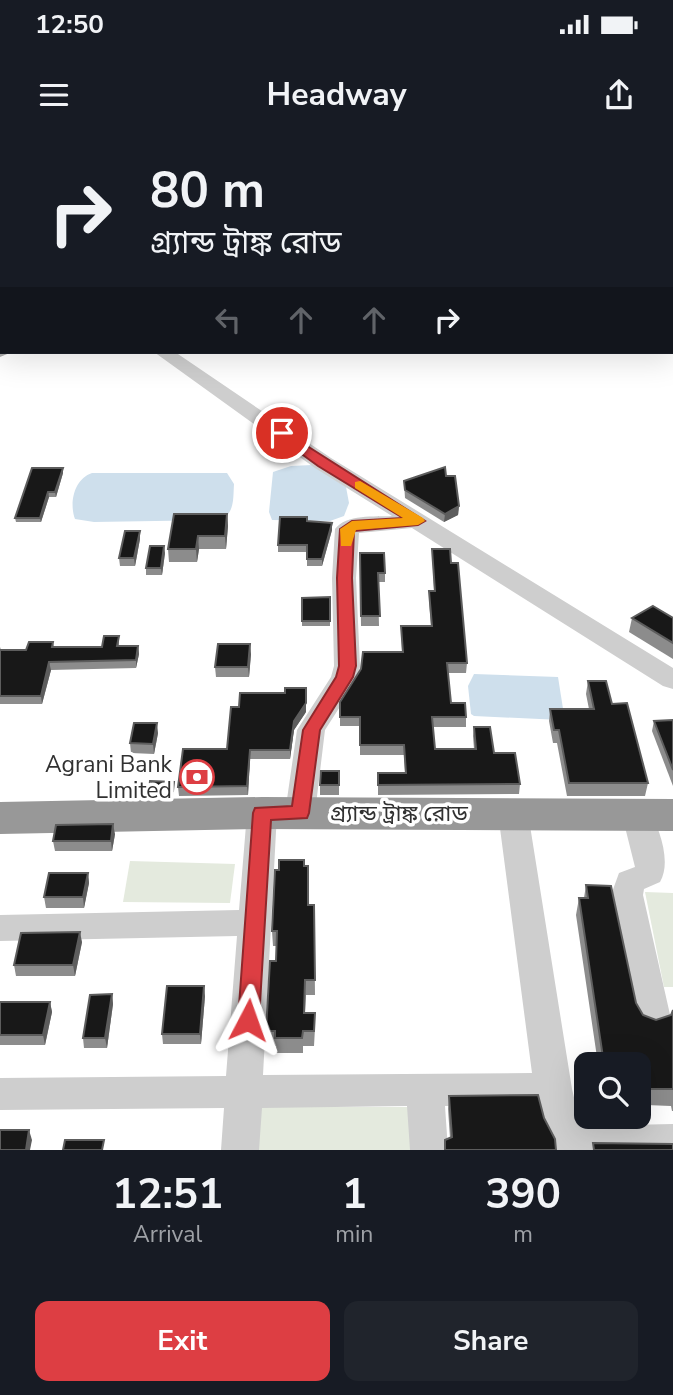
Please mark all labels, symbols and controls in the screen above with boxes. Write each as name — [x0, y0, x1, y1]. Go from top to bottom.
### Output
text: 12:50 — [35, 7, 104, 42]
text: Headway — [267, 73, 406, 116]
icon: menu — [35, 76, 73, 114]
icon: share — [600, 76, 638, 114]
text: 80 m — [150, 157, 265, 224]
icon: right — [35, 168, 126, 259]
text: গ্র্যান্ড ট্রাঙ্ক রোড — [150, 221, 342, 264]
icon: left — [209, 301, 247, 339]
icon: ahead — [282, 301, 320, 339]
icon: ahead — [355, 301, 393, 339]
icon: right — [428, 301, 466, 339]
pin — [252, 403, 312, 463]
icon: arrive — [263, 414, 301, 452]
place label: Agrani Bank Limited — [45, 749, 172, 806]
bank icon: Agrani Bank Limited — [178, 758, 216, 796]
street label: গ্র্যান্ড ট্রাঙ্ক রোড — [330, 798, 468, 829]
position arrow — [211, 983, 285, 1057]
map controls — [574, 1052, 651, 1129]
button: search — [574, 1052, 651, 1129]
text: 12:51 — [112, 1166, 223, 1223]
text: 1 — [342, 1166, 367, 1223]
text: 390 — [485, 1166, 561, 1223]
text: Arrival — [133, 1219, 202, 1250]
text: min — [335, 1219, 373, 1250]
text: m — [513, 1219, 533, 1250]
button: Exit — [35, 1301, 330, 1381]
button: Share — [344, 1301, 638, 1381]

